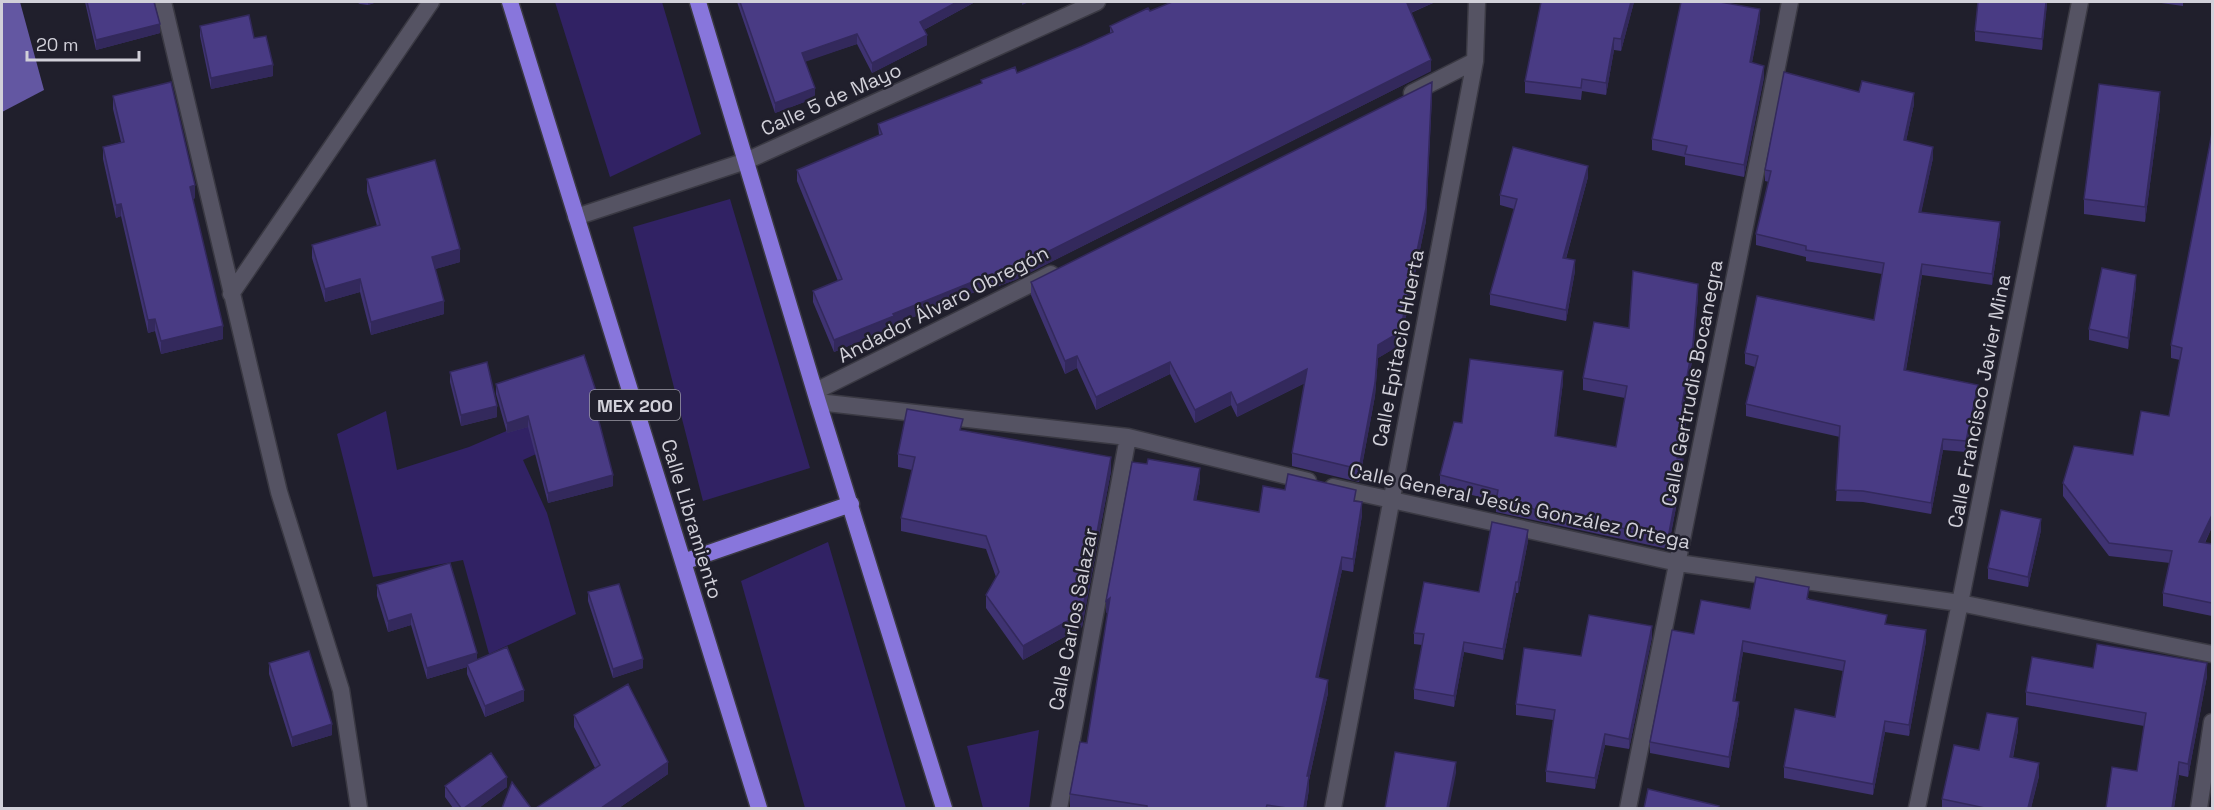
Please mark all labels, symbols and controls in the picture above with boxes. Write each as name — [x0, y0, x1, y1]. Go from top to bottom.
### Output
scale bar — [27, 24, 140, 62]
text: 20 m — [36, 33, 79, 56]
street label: Calle 5 de Mayo — [757, 56, 905, 142]
street label: Andador Álvaro Obregón — [833, 239, 1053, 369]
street label: Calle Epitacio Huerta — [1366, 247, 1430, 449]
street label: Calle Gertrudis Bocanegra — [1655, 257, 1729, 509]
street label: Calle Francisco Javier Mina — [1942, 272, 2016, 530]
road number: MEX 200 — [590, 390, 680, 420]
street label: Calle Libramiento — [655, 436, 729, 602]
street label: Calle General Jesús González Ortega — [1347, 457, 1693, 555]
street label: Calle Carlos Salazar — [1043, 525, 1103, 713]

